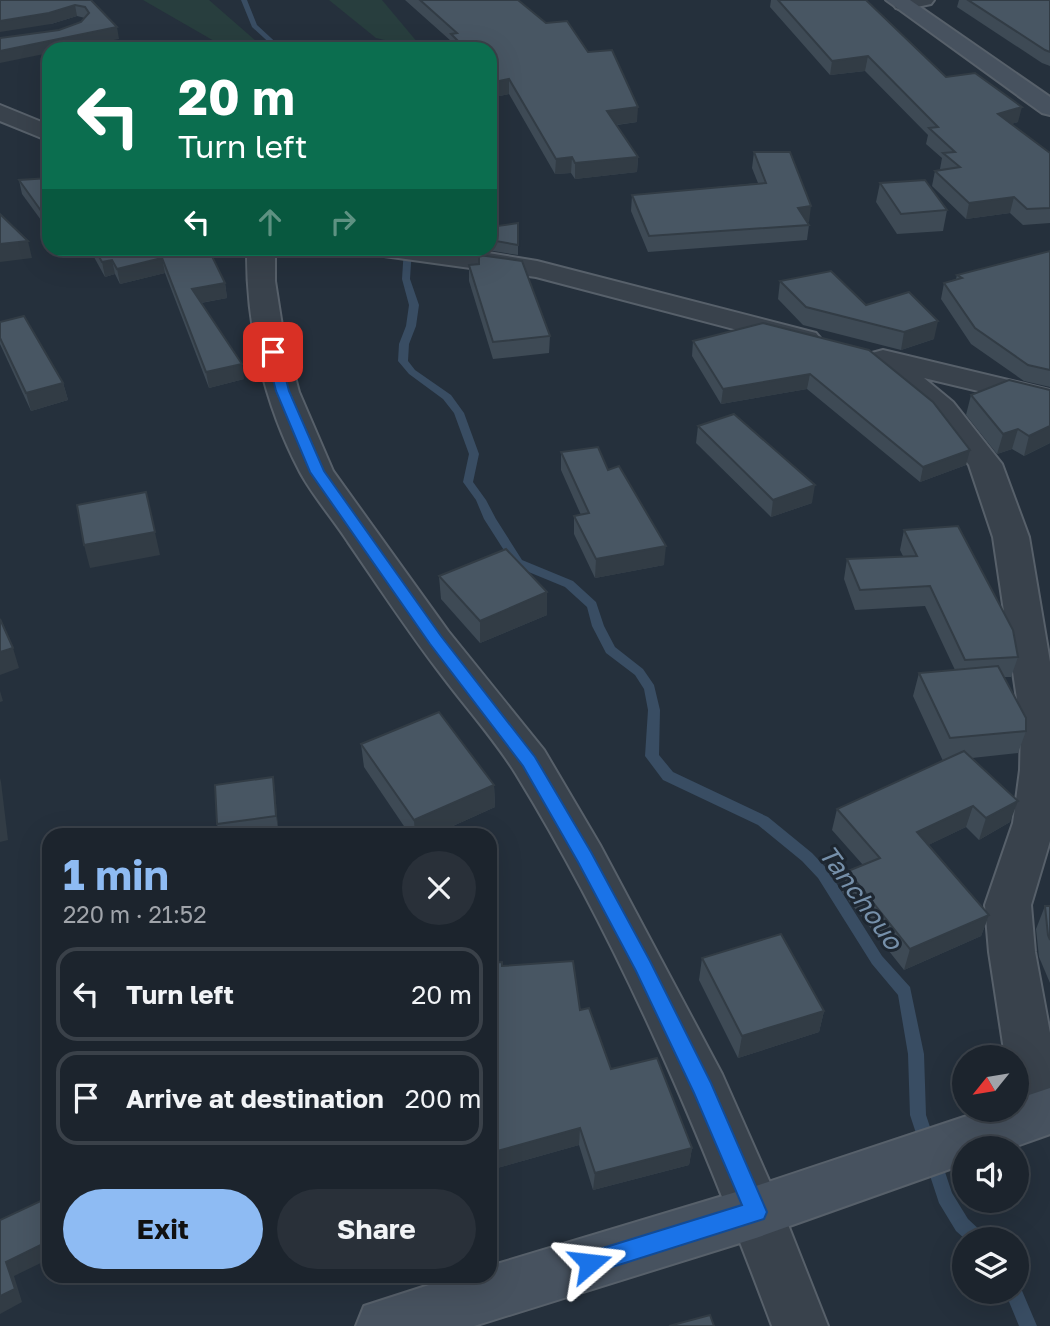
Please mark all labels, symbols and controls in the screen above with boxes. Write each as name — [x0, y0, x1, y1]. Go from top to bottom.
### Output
text: 20 m — [178, 67, 295, 126]
icon: left — [63, 70, 154, 161]
text: Turn left — [178, 127, 307, 165]
icon: left — [178, 203, 216, 241]
icon: ahead — [251, 203, 289, 241]
icon: right — [324, 203, 362, 241]
pin — [243, 322, 303, 382]
icon: arrive — [254, 333, 292, 371]
water label: Tanchouo — [813, 839, 910, 956]
text: 1 min — [63, 849, 169, 899]
button: close — [402, 851, 476, 925]
text: 220 m · 21:52 — [63, 900, 207, 928]
icon: left — [67, 975, 105, 1013]
text: Turn left — [126, 979, 234, 1010]
text: 20 m — [411, 979, 472, 1010]
north arrow — [952, 1045, 1029, 1122]
map controls — [952, 1045, 1029, 1304]
icon: arrive — [67, 1079, 105, 1117]
text: Arrive at destination — [126, 1083, 384, 1114]
text: 200 m — [405, 1083, 482, 1114]
button: sound — [952, 1136, 1029, 1213]
button: Exit — [63, 1189, 263, 1269]
button: Share — [277, 1189, 476, 1269]
position arrow — [553, 1226, 627, 1300]
button: layers — [952, 1227, 1029, 1304]

